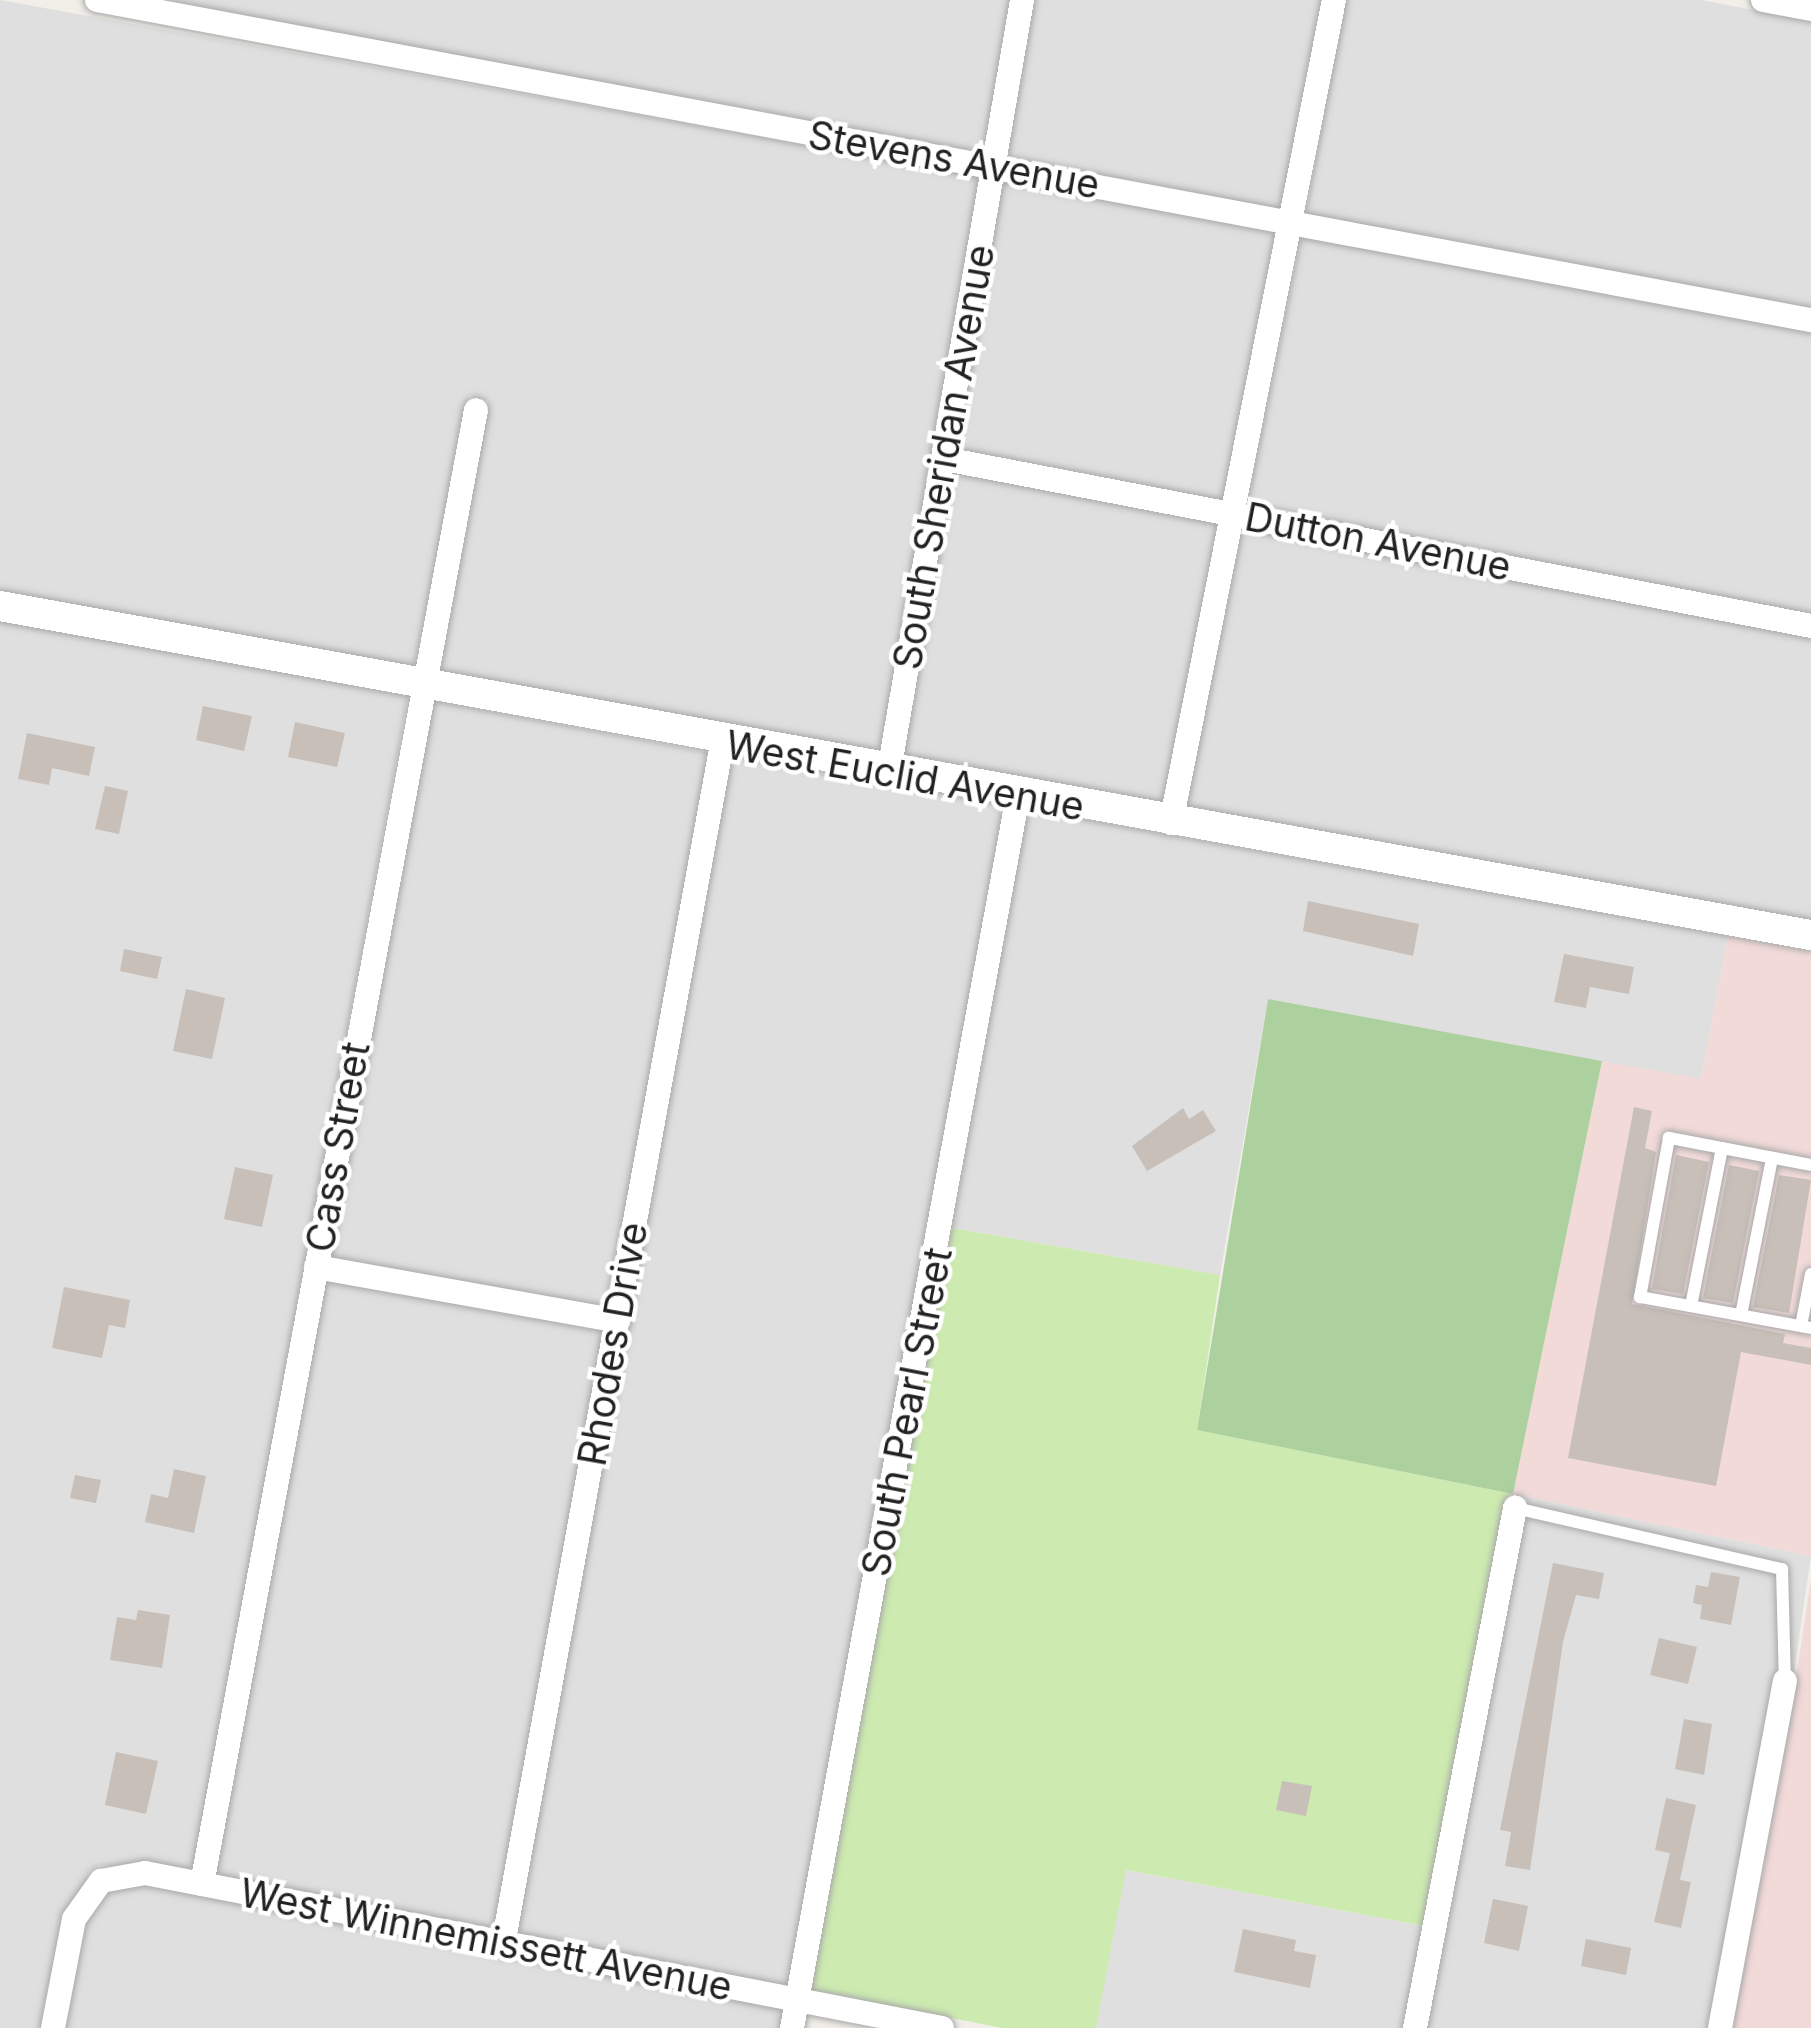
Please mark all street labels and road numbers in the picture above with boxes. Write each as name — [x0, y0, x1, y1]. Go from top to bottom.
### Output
street label: Stevens Avenue — [805, 111, 1103, 209]
street label: South Sheridan Avenue — [884, 241, 1004, 673]
street label: Dutton Avenue — [1241, 493, 1515, 591]
street label: West Euclid Avenue — [722, 721, 1088, 831]
street label: Cass Street — [296, 1038, 380, 1256]
street label: Rhodes Drive — [569, 1219, 657, 1469]
street label: South Pearl Street — [852, 1244, 962, 1580]
street label: West Winnemissett Avenue — [236, 1869, 736, 2011]

